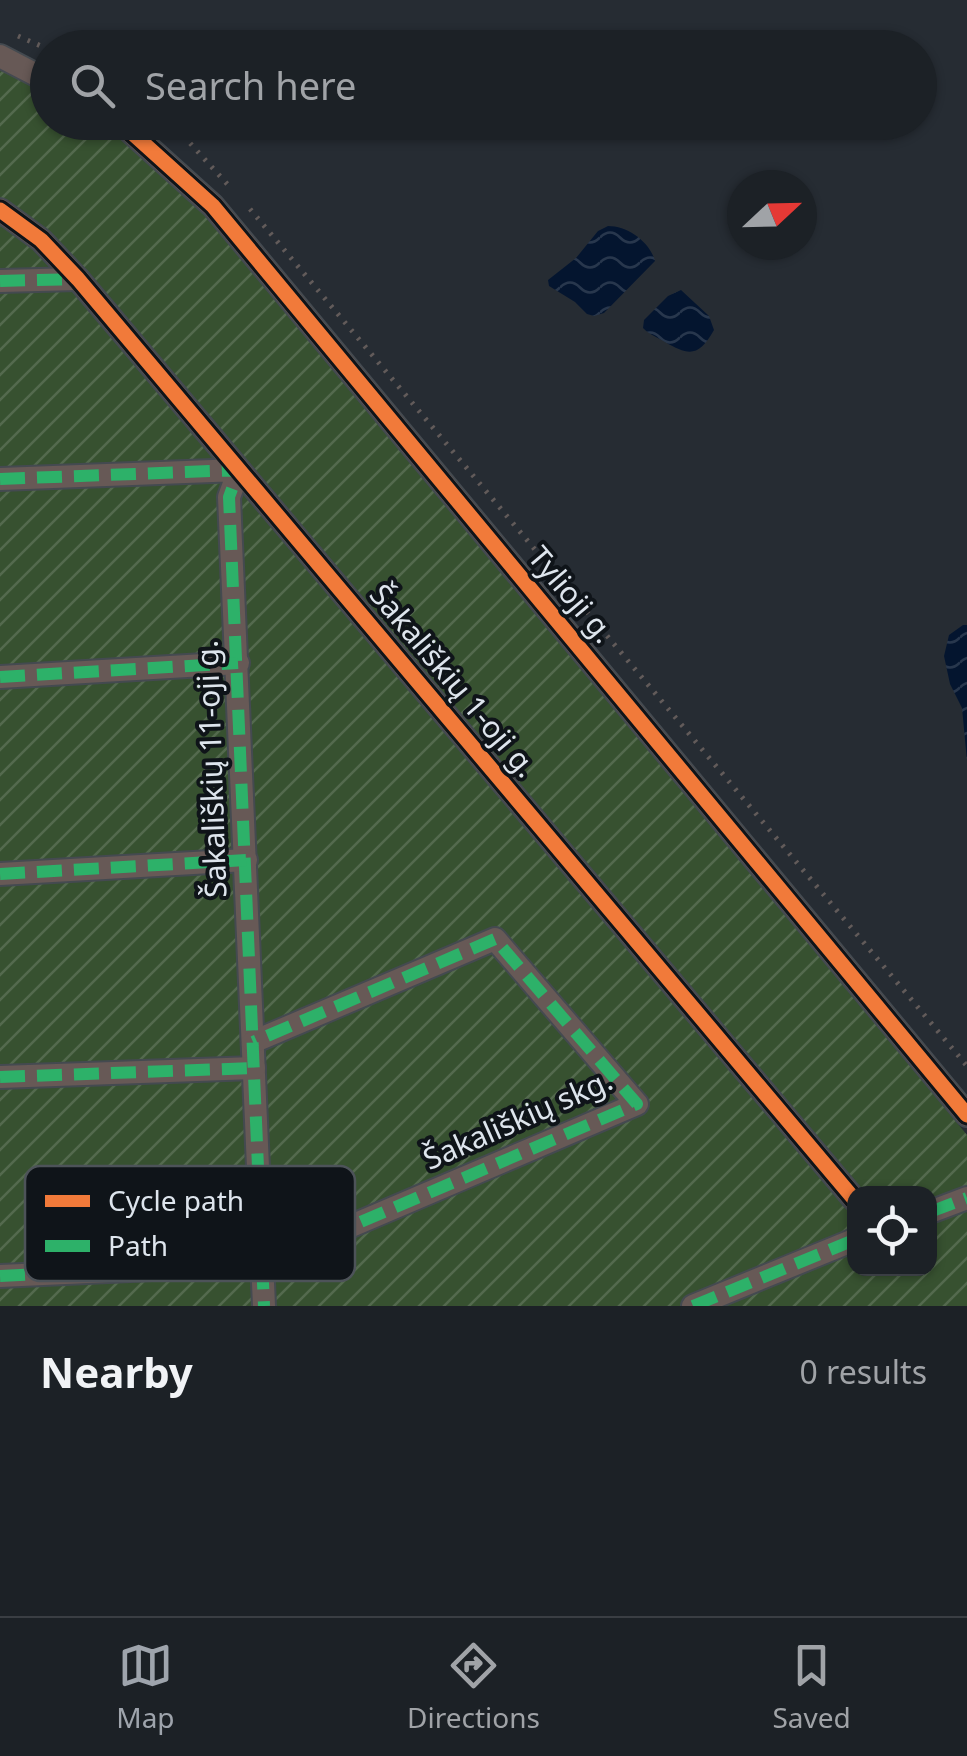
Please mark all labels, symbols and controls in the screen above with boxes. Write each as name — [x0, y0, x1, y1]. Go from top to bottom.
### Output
search box — [30, 30, 937, 140]
icon: search — [65, 58, 120, 113]
text: Search here — [145, 59, 356, 111]
north arrow — [727, 170, 817, 260]
street label: Tylioji g. — [520, 537, 625, 651]
street label: Šakališkių 1-oji g. — [361, 575, 547, 785]
street label: Šakališkių 11-oji g. — [186, 639, 235, 899]
street label: Šakališkių skg. — [416, 1059, 618, 1179]
legend — [25, 1166, 355, 1281]
text: Cycle path — [108, 1181, 244, 1219]
map controls — [847, 1186, 937, 1276]
button: locate — [847, 1186, 937, 1276]
text: Path — [108, 1226, 168, 1264]
text: Nearby — [40, 1343, 193, 1400]
text: 0 results — [800, 1350, 927, 1393]
tab: Map — [116, 1638, 175, 1736]
tab: Directions — [407, 1638, 540, 1736]
tab: Saved — [772, 1638, 851, 1736]

